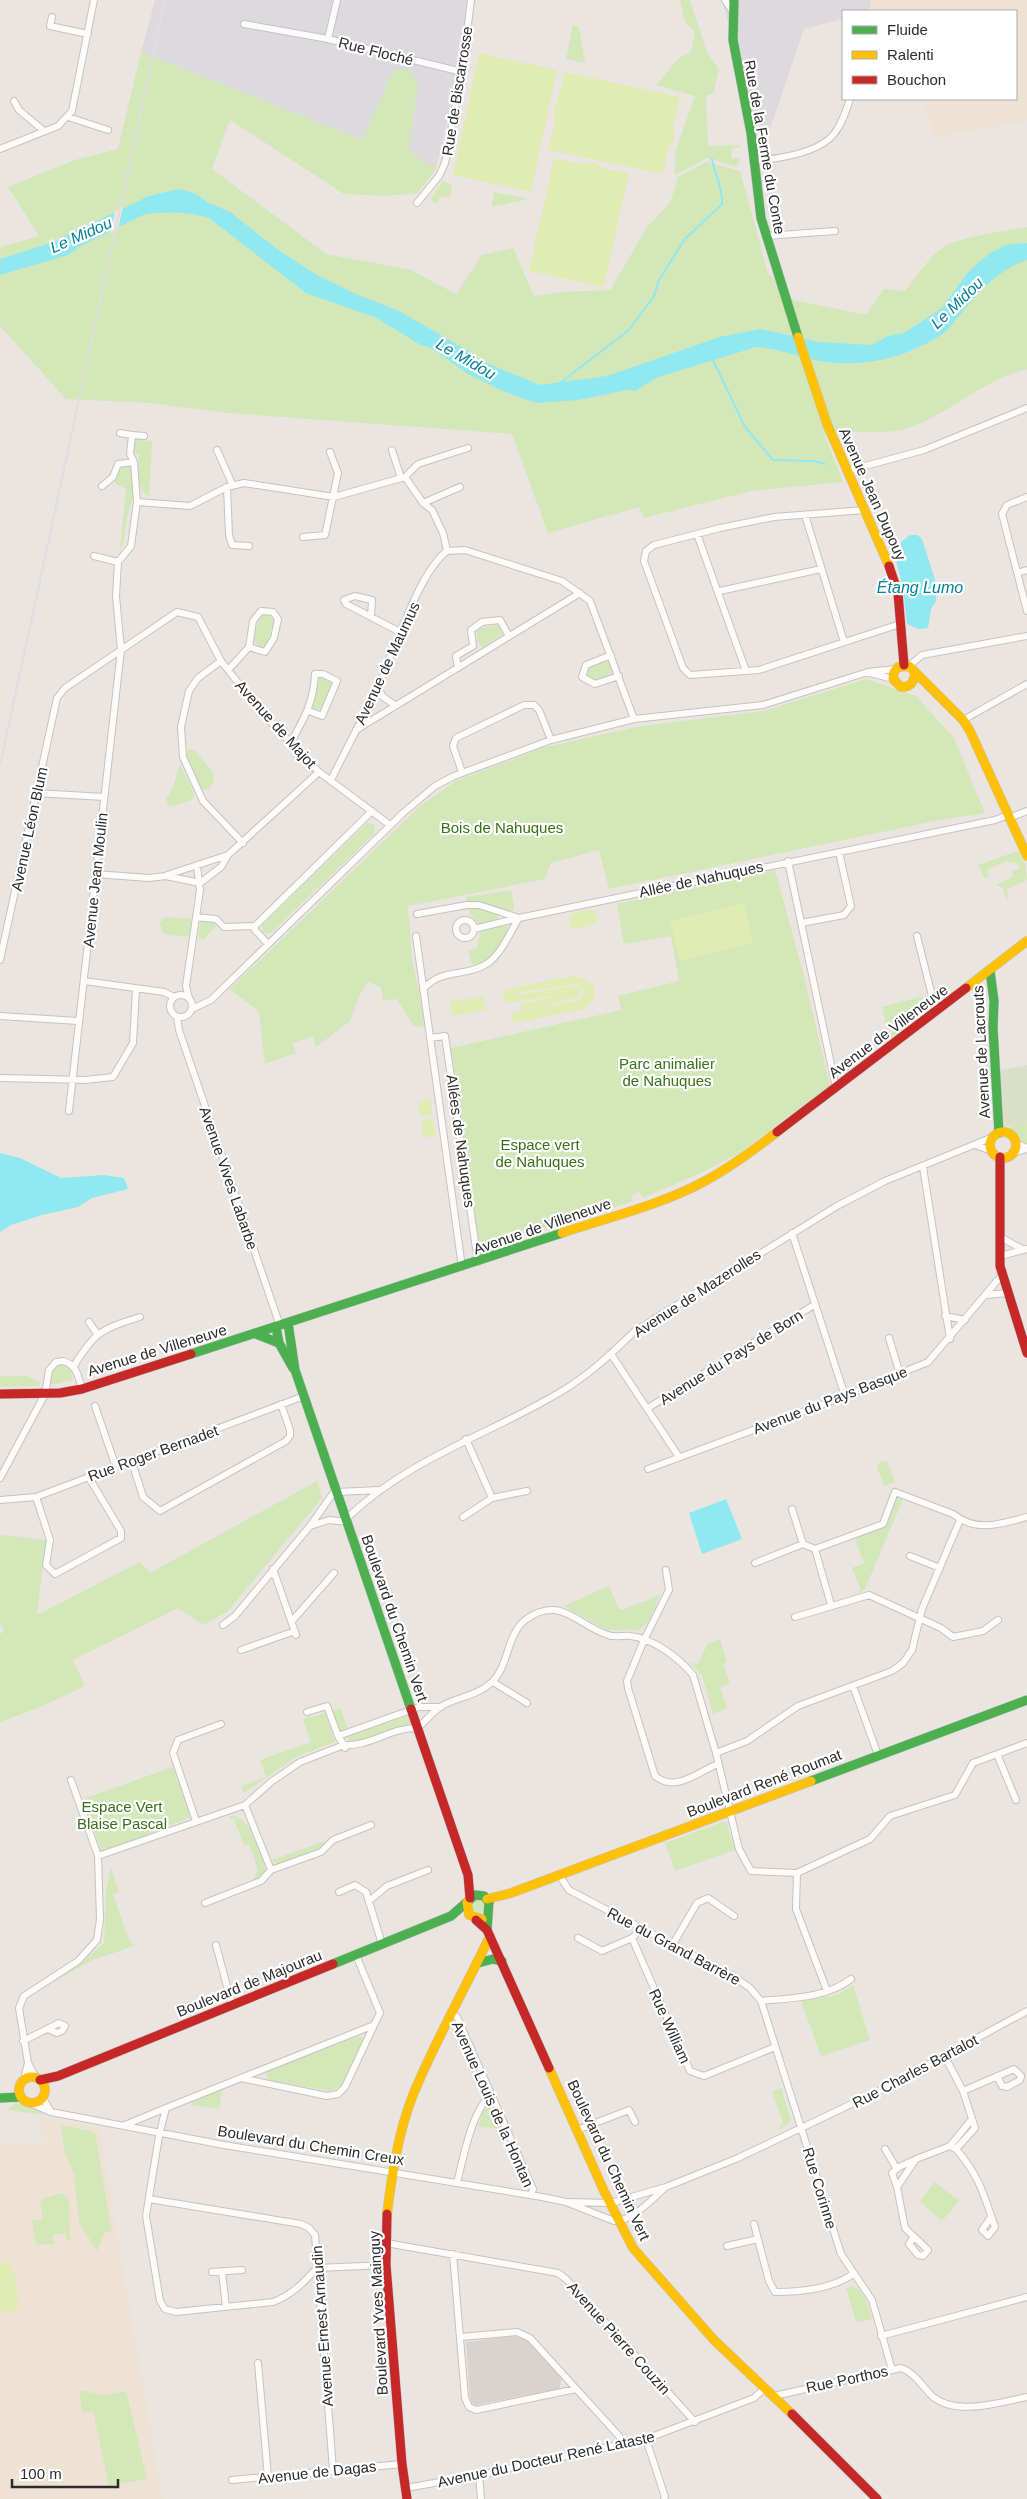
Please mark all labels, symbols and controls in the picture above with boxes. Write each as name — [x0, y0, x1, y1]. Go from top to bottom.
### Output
legend — [842, 10, 1017, 100]
text: Fluide — [887, 21, 928, 38]
street label: Rue de Biscarrosse — [438, 25, 476, 157]
street label: Rue Floché — [337, 33, 415, 69]
text: Ralenti — [887, 46, 934, 63]
street label: Rue de la Ferme du Conte — [741, 58, 789, 236]
text: Bouchon — [887, 71, 946, 88]
water label: Le Midou — [47, 214, 115, 256]
water label: Le Midou — [927, 274, 987, 332]
water label: Le Midou — [433, 335, 499, 383]
street label: Avenue Jean Dupouy — [836, 425, 910, 563]
water label: Étang Lumo — [877, 578, 963, 596]
street label: Avenue de Maumus — [351, 599, 423, 727]
street label: Avenue de Majot — [232, 677, 320, 772]
street label: Avenue Léon Blum — [8, 765, 50, 893]
street label: Avenue Jean Moulin — [79, 812, 111, 948]
park label: Bois de Nahuques — [441, 819, 563, 836]
street label: Allée de Nahuques — [637, 858, 765, 900]
street label: Avenue de Villeneuve — [825, 981, 951, 1081]
street label: Avenue de Lacrouts — [969, 985, 993, 1119]
park label: Parc animalier de Nahuques — [619, 1055, 715, 1089]
street label: Allées de Nahuques — [443, 1073, 479, 1209]
street label: Avenue Vives Labarbe — [196, 1104, 262, 1252]
park label: Espace vert de Nahuques — [495, 1136, 585, 1170]
street label: Avenue de Villeneuve — [471, 1194, 613, 1258]
street label: Avenue de Mazerolles — [630, 1246, 764, 1340]
street label: Avenue du Pays de Born — [656, 1306, 806, 1408]
street label: Avenue de Villeneuve — [85, 1321, 229, 1379]
street label: Avenue du Pays Basque — [750, 1363, 910, 1437]
street label: Rue Roger Bernadet — [85, 1421, 221, 1485]
street label: Boulevard du Chemin Vert — [358, 1532, 432, 1704]
street label: Boulevard René Roumat — [684, 1745, 844, 1820]
park label: Espace Vert Blaise Pascal — [77, 1798, 167, 1832]
street label: Rue du Grand Barrère — [604, 1904, 744, 1988]
street label: Boulevard de Majourau — [174, 1946, 324, 2020]
street label: Rue William — [646, 1986, 694, 2066]
street label: Avenue Louis de la Hontan — [449, 2018, 537, 2190]
street label: Rue Charles Bartalot — [850, 2030, 981, 2111]
street label: Boulevard du Chemin Vert — [564, 2077, 654, 2244]
street label: Boulevard du Chemin Creux — [217, 2122, 406, 2168]
street label: Rue Corinne — [800, 2145, 840, 2231]
street label: Boulevard Yves Mainguy — [365, 2230, 391, 2396]
street label: Avenue Ernest Arnaudin — [308, 2245, 336, 2407]
street label: Avenue Pierre Couzin — [564, 2278, 674, 2398]
street label: Rue Porthos — [804, 2362, 890, 2396]
street label: Avenue du Docteur René Lataste — [436, 2428, 656, 2490]
scale bar — [12, 2456, 119, 2488]
street label: Avenue de Dagas — [257, 2457, 377, 2487]
text: 100 m — [20, 2465, 62, 2482]

